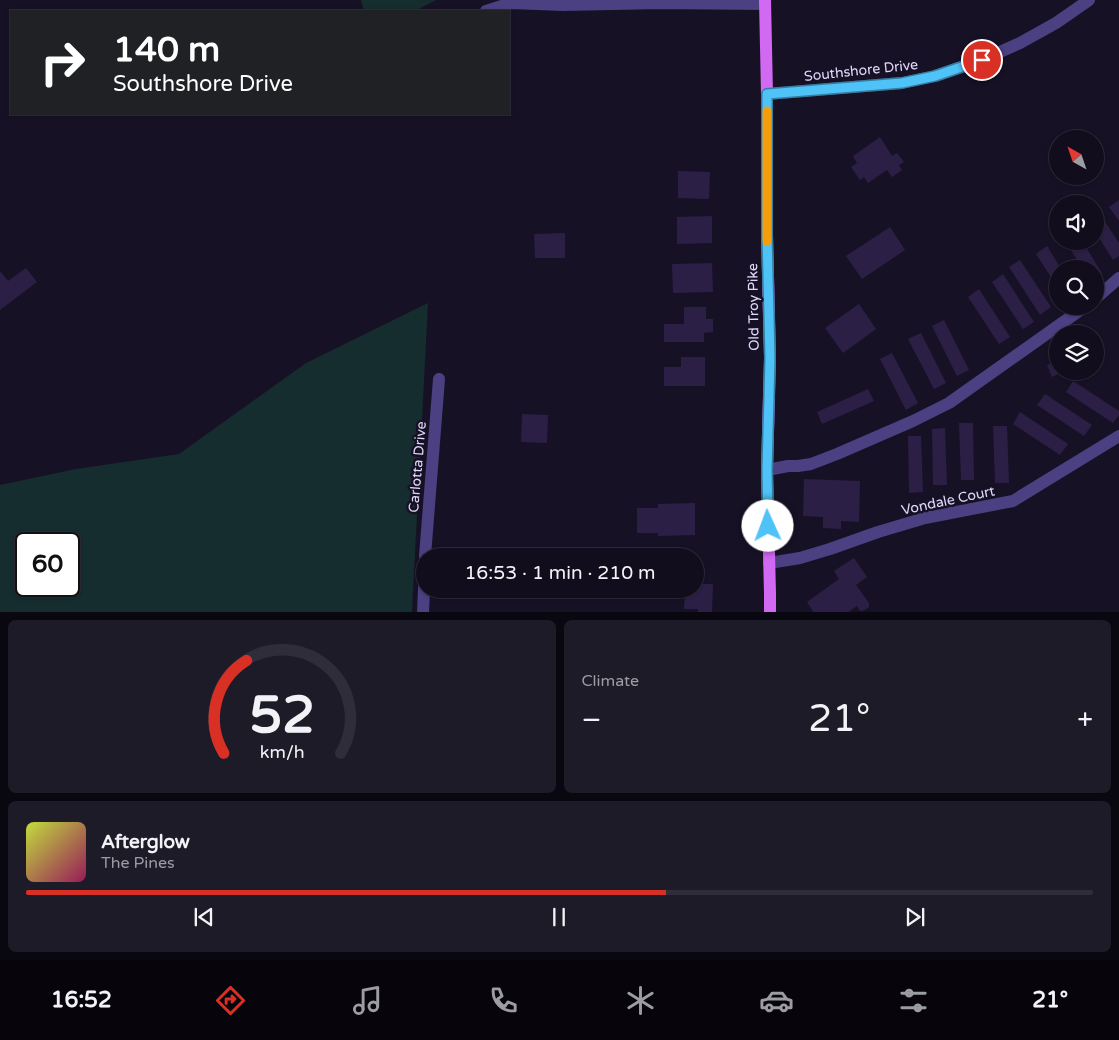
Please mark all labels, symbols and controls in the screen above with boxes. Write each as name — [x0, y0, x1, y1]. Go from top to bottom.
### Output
text: 140 m — [113, 29, 220, 71]
icon: right — [30, 30, 95, 95]
pin — [961, 39, 1003, 81]
icon: arrive — [968, 46, 996, 74]
street label: Southshore Drive — [803, 56, 919, 85]
text: Southshore Drive — [113, 71, 293, 97]
north arrow — [1049, 130, 1104, 185]
map controls — [1049, 130, 1104, 380]
button: sound — [1049, 195, 1104, 250]
button: search — [1049, 260, 1104, 315]
street label: Old Troy Pike — [744, 263, 763, 351]
button: layers — [1049, 325, 1104, 380]
street label: Carlotta Drive — [405, 421, 430, 513]
street label: Vondale Court — [900, 482, 997, 519]
position arrow — [741, 499, 793, 551]
speed limit sign: 60 — [15, 532, 80, 597]
text: 16:53 · 1 min · 210 m — [464, 562, 656, 584]
text: Climate — [582, 671, 639, 691]
text: 52 — [249, 684, 314, 747]
text: 21° — [808, 696, 870, 742]
text: − — [582, 703, 601, 737]
text: + — [1077, 703, 1093, 737]
text: km/h — [259, 742, 304, 763]
text: Afterglow — [101, 831, 190, 853]
text: The Pines — [101, 853, 175, 873]
icon: previous — [190, 903, 218, 931]
icon: pause — [545, 903, 573, 931]
icon: next — [901, 903, 929, 931]
icon: directions — [213, 983, 248, 1018]
icon: music — [350, 983, 385, 1018]
icon: phone — [486, 983, 521, 1018]
icon: climate — [623, 983, 658, 1018]
icon: car — [759, 983, 794, 1018]
icon: filters — [896, 983, 931, 1018]
text: 16:52 — [51, 987, 112, 1013]
text: 21° — [1032, 987, 1068, 1013]

